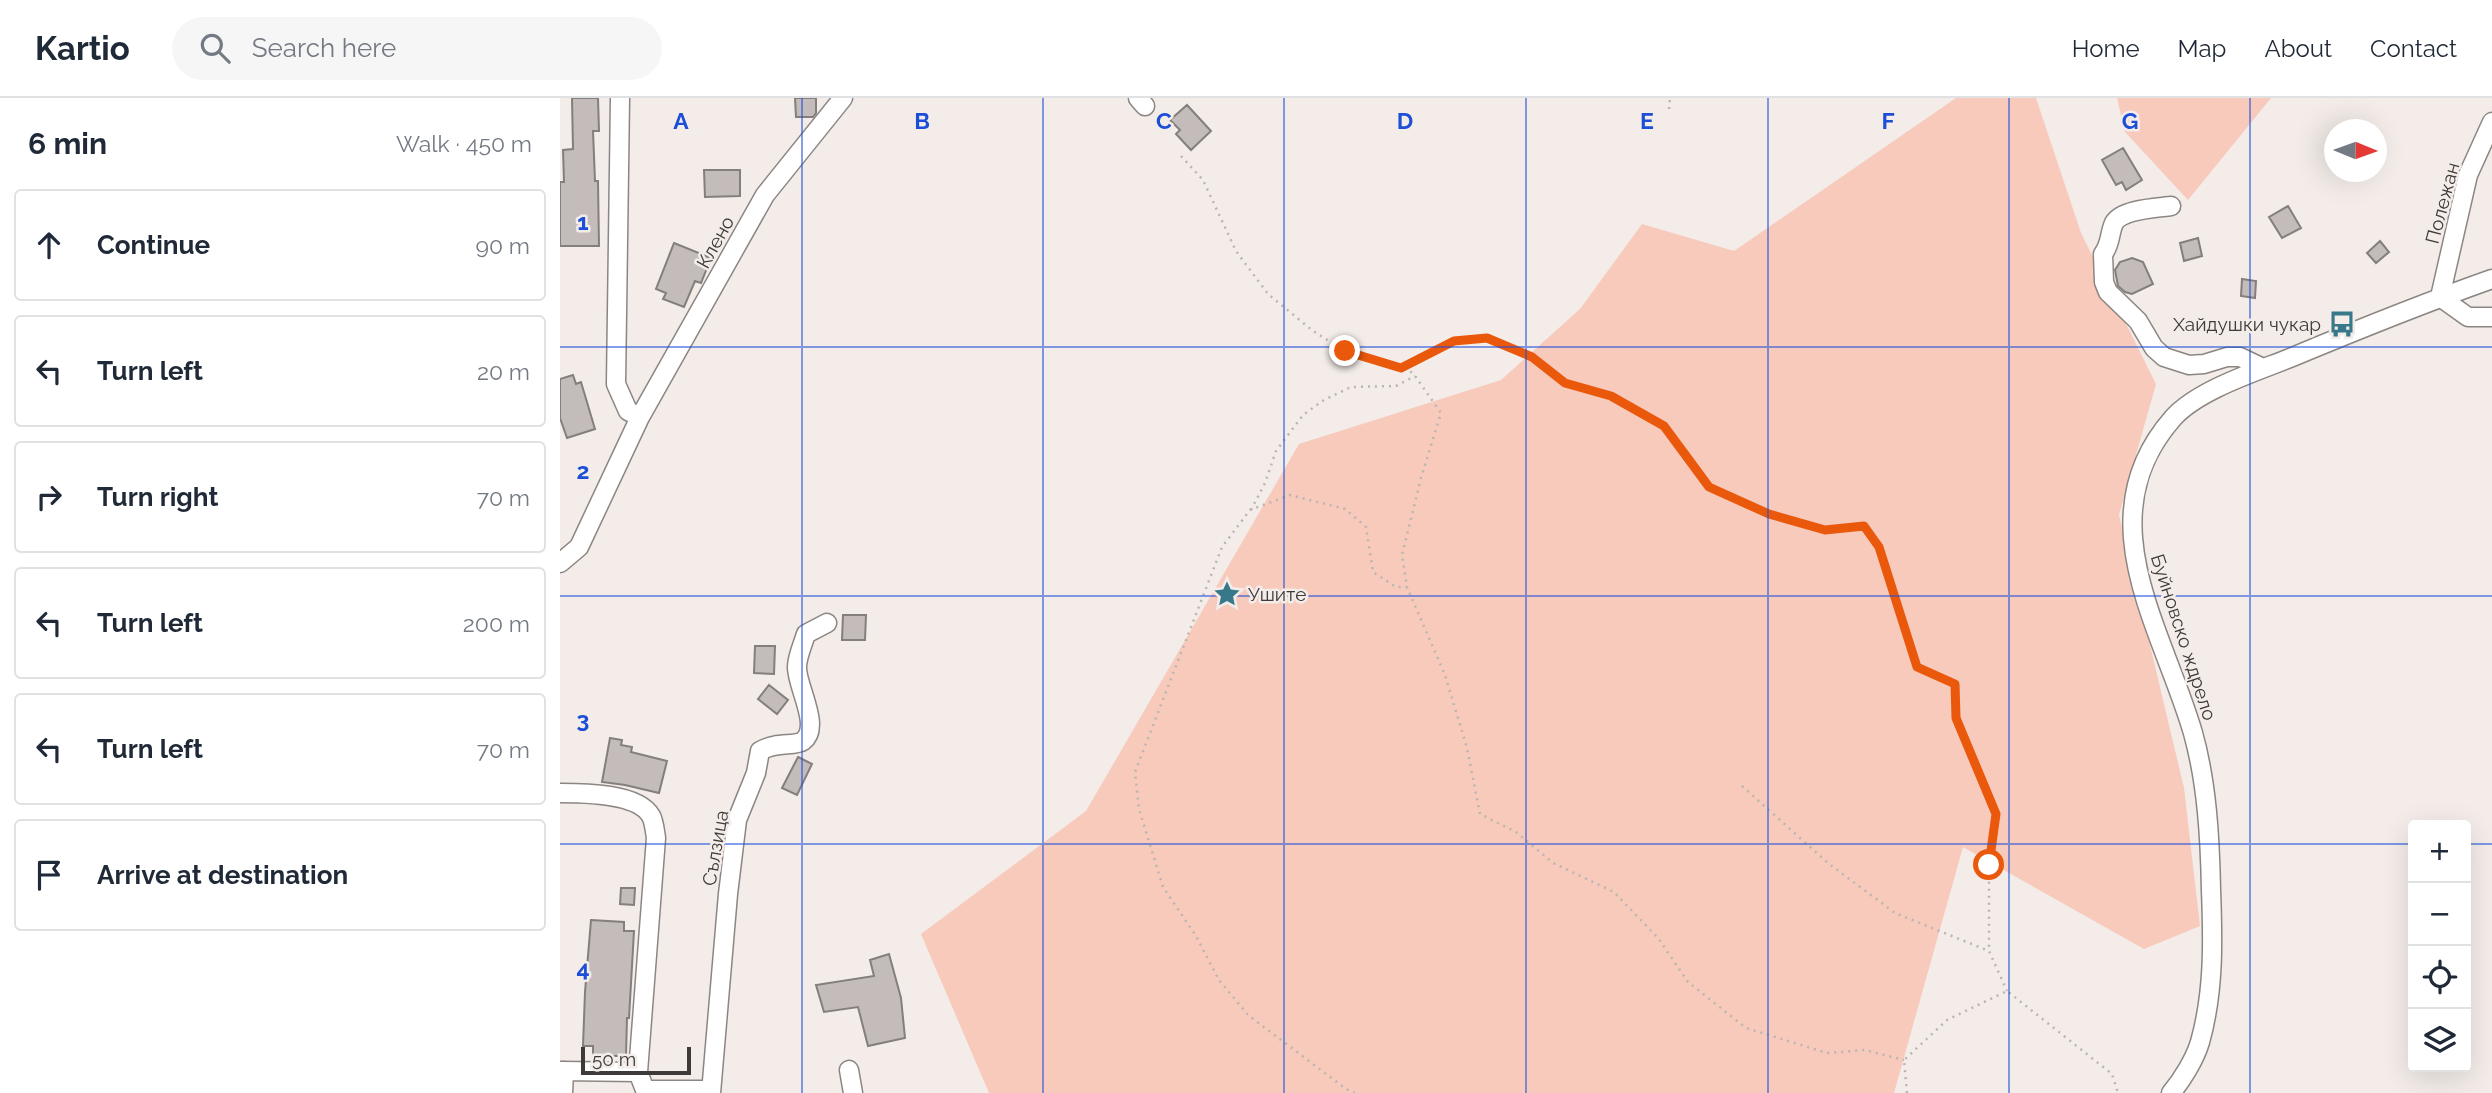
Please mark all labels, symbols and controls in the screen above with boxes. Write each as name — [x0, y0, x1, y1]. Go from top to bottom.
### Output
search box — [172, 17, 662, 80]
text: Kartio — [35, 29, 130, 68]
icon: search — [196, 29, 234, 67]
text: Search here — [252, 33, 396, 63]
text: Home — [2072, 34, 2140, 63]
text: Map — [2178, 34, 2226, 63]
text: About — [2264, 34, 2332, 63]
text: Contact — [2370, 34, 2457, 63]
text: A — [673, 107, 689, 134]
text: B — [914, 107, 930, 134]
text: C — [1156, 107, 1172, 134]
text: D — [1397, 107, 1413, 134]
text: E — [1640, 107, 1654, 134]
text: F — [1881, 107, 1895, 134]
text: G — [2122, 107, 2138, 134]
north arrow — [2324, 119, 2387, 182]
text: 6 min — [28, 126, 107, 161]
text: Walk · 450 m — [396, 130, 532, 157]
street label: Полежан — [2421, 160, 2463, 246]
text: 1 — [577, 208, 589, 235]
street label: Клено — [692, 212, 738, 272]
icon: ahead — [30, 226, 68, 264]
text: Continue — [97, 230, 210, 260]
text: 90 m — [475, 232, 530, 259]
bus stop icon: Хайдушки чукар — [2327, 309, 2357, 339]
place label: Хайдушки чукар — [2173, 313, 2321, 335]
route end — [1329, 335, 1360, 366]
icon: left — [30, 352, 68, 390]
text: Turn left — [97, 356, 203, 386]
text: 20 m — [477, 358, 530, 385]
text: 2 — [577, 457, 589, 484]
icon: right — [30, 478, 68, 516]
text: Turn right — [97, 482, 218, 512]
text: 70 m — [477, 484, 530, 511]
street label: Буйновско ждрело — [2147, 551, 2221, 723]
place icon: Ушите — [1212, 579, 1242, 609]
place label: Ушите — [1248, 583, 1306, 605]
icon: left — [30, 604, 68, 642]
text: Turn left — [97, 608, 203, 638]
text: 200 m — [463, 610, 530, 637]
text: 3 — [577, 706, 589, 733]
icon: left — [30, 730, 68, 768]
text: Turn left — [97, 734, 203, 764]
text: 70 m — [477, 736, 530, 763]
street label: Сълзица — [698, 808, 732, 888]
map controls — [2408, 820, 2471, 1072]
button: + — [2408, 820, 2471, 883]
route start — [1973, 849, 2004, 880]
icon: arrive — [30, 856, 68, 894]
text: Arrive at destination — [97, 860, 348, 890]
button: − — [2408, 883, 2471, 946]
button: locate — [2408, 946, 2471, 1009]
text: 4 — [576, 955, 590, 982]
button: layers — [2408, 1009, 2471, 1072]
scale bar — [581, 1044, 691, 1076]
text: 50 m — [592, 1048, 636, 1070]

